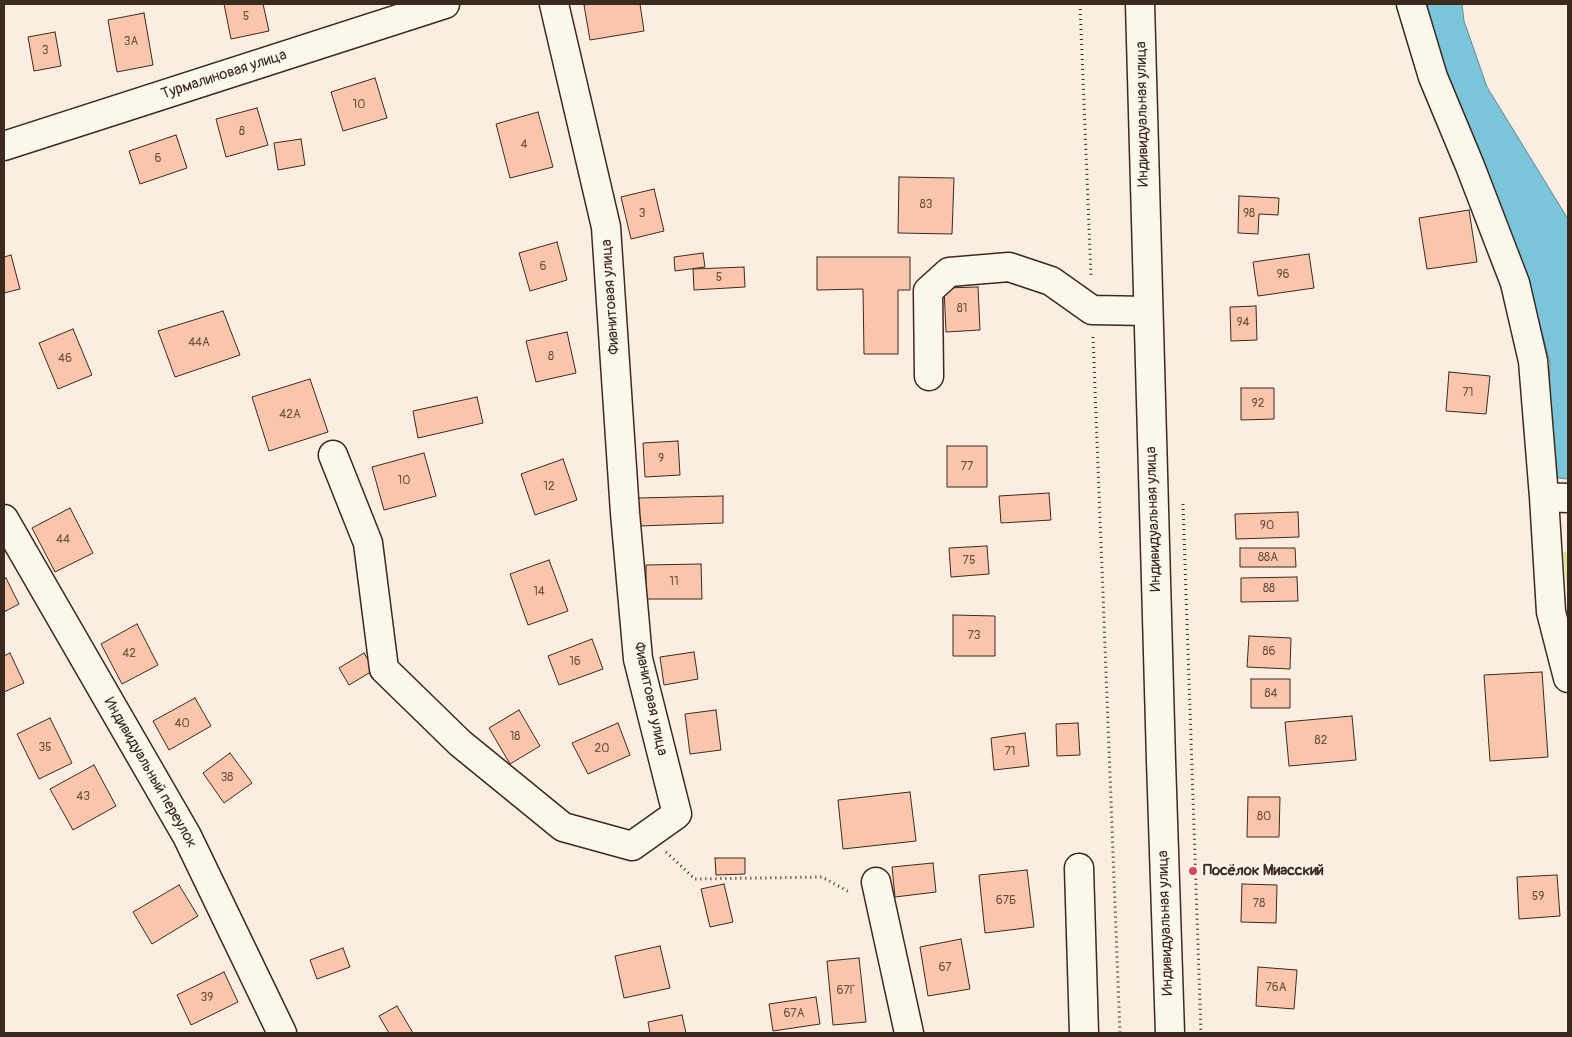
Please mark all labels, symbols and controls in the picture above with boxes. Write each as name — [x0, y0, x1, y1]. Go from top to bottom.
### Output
house number: 5 — [243, 10, 249, 24]
house number: 3А — [124, 35, 138, 49]
street label: Индивидуальная улица — [1133, 41, 1153, 187]
house number: 3 — [42, 44, 48, 58]
street label: Турмалиновая улица — [159, 46, 289, 104]
house number: 10 — [353, 98, 365, 112]
house number: 8 — [239, 125, 245, 139]
house number: 4 — [521, 138, 527, 152]
house number: 6 — [155, 152, 161, 166]
house number: 83 — [920, 198, 932, 212]
house number: 3 — [639, 207, 645, 221]
house number: 98 — [1243, 207, 1255, 221]
street label: Фианитовая улица — [598, 239, 624, 355]
house number: 6 — [540, 260, 546, 274]
house number: 96 — [1276, 268, 1290, 282]
house number: 5 — [716, 271, 722, 285]
house number: 81 — [957, 302, 967, 316]
house number: 94 — [1236, 316, 1250, 330]
house number: 44А — [188, 336, 210, 350]
house number: 8 — [548, 350, 554, 364]
house number: 46 — [58, 352, 72, 366]
house number: 71 — [1462, 386, 1474, 400]
house number: 92 — [1252, 397, 1264, 411]
house number: 42А — [279, 408, 301, 422]
street label: Индивидуальная улица — [1142, 446, 1166, 592]
house number: 9 — [658, 452, 664, 466]
house number: 77 — [961, 460, 973, 474]
house number: 10 — [398, 474, 410, 488]
house number: 12 — [543, 480, 555, 494]
house number: 90 — [1260, 519, 1274, 533]
house number: 44 — [56, 533, 70, 547]
house number: 88А — [1258, 551, 1278, 565]
house number: 75 — [963, 554, 975, 568]
house number: 11 — [669, 575, 679, 589]
house number: 88 — [1263, 582, 1275, 596]
house number: 14 — [533, 585, 545, 599]
house number: 73 — [967, 629, 981, 643]
street label: Фианитовая улица — [629, 641, 671, 757]
house number: 86 — [1262, 645, 1276, 659]
house number: 42 — [122, 647, 136, 661]
house number: 16 — [569, 655, 581, 669]
house number: 84 — [1264, 687, 1278, 701]
street label: Индивидуальный переулок — [100, 695, 200, 851]
house number: 40 — [174, 717, 190, 731]
house number: 18 — [510, 730, 520, 744]
house number: 82 — [1315, 734, 1327, 748]
house number: 35 — [38, 741, 52, 755]
house number: 20 — [595, 742, 609, 756]
house number: 71 — [1004, 745, 1016, 759]
house number: 38 — [221, 771, 233, 785]
house number: 43 — [76, 790, 90, 804]
house number: 80 — [1257, 810, 1271, 824]
street label: Индивидуальная улица — [1154, 850, 1178, 996]
place label: Посёлок Миасский — [1203, 862, 1324, 880]
marker: Посёлок Миасский — [1187, 865, 1199, 877]
house number: 59 — [1532, 890, 1544, 904]
house number: 67Б — [996, 894, 1016, 908]
house number: 78 — [1253, 897, 1265, 911]
house number: 67 — [938, 961, 952, 975]
house number: 76А — [1265, 981, 1287, 995]
house number: 67Г — [837, 984, 855, 998]
house number: 39 — [201, 991, 213, 1005]
house number: 67А — [784, 1007, 804, 1021]

